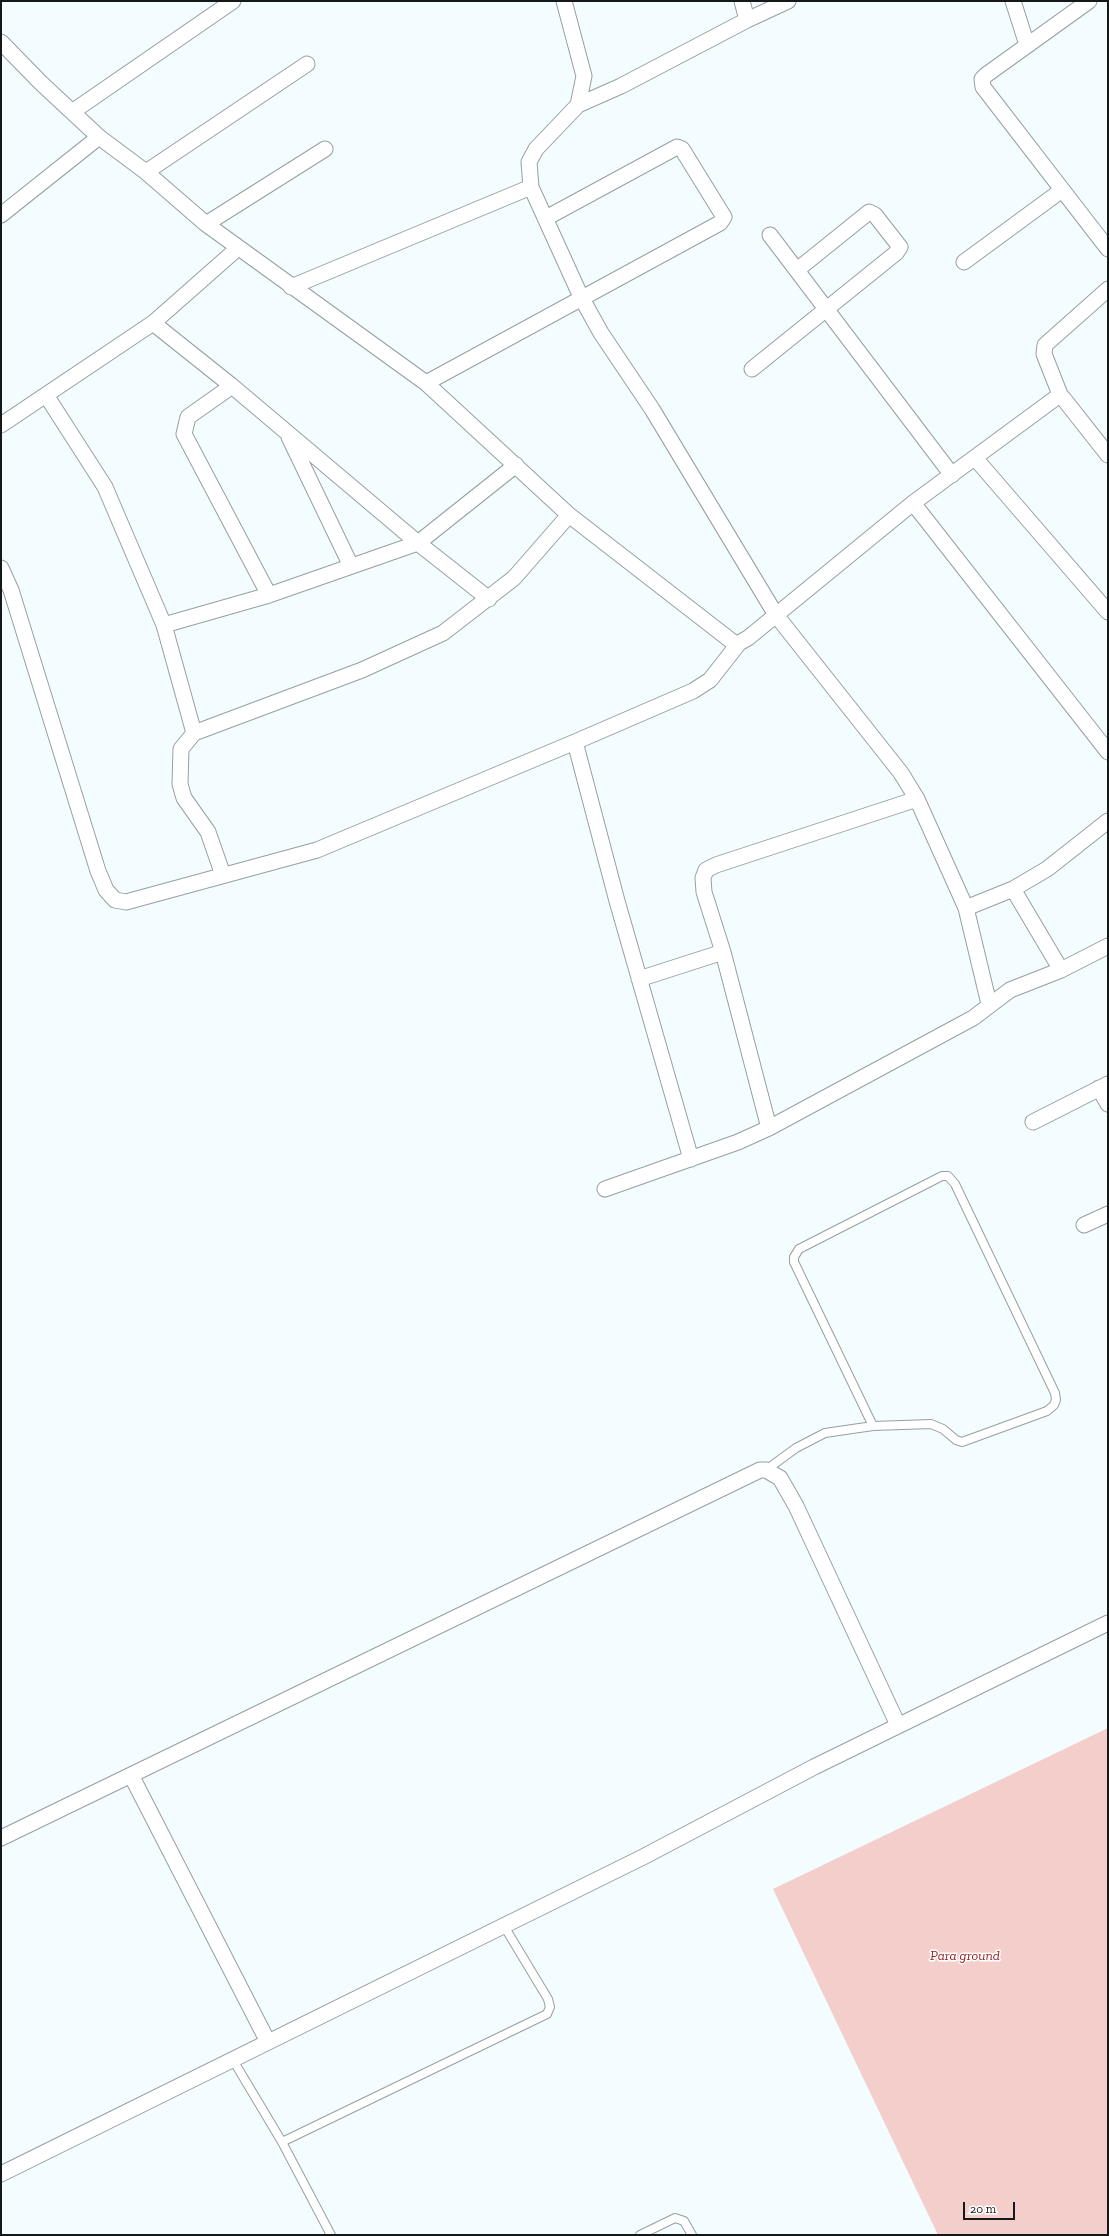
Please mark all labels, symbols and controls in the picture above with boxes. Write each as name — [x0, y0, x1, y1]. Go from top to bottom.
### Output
park label: Para ground — [930, 1948, 1000, 1964]
scale bar — [965, 2194, 1017, 2220]
text: 20 m — [970, 2202, 996, 2216]

